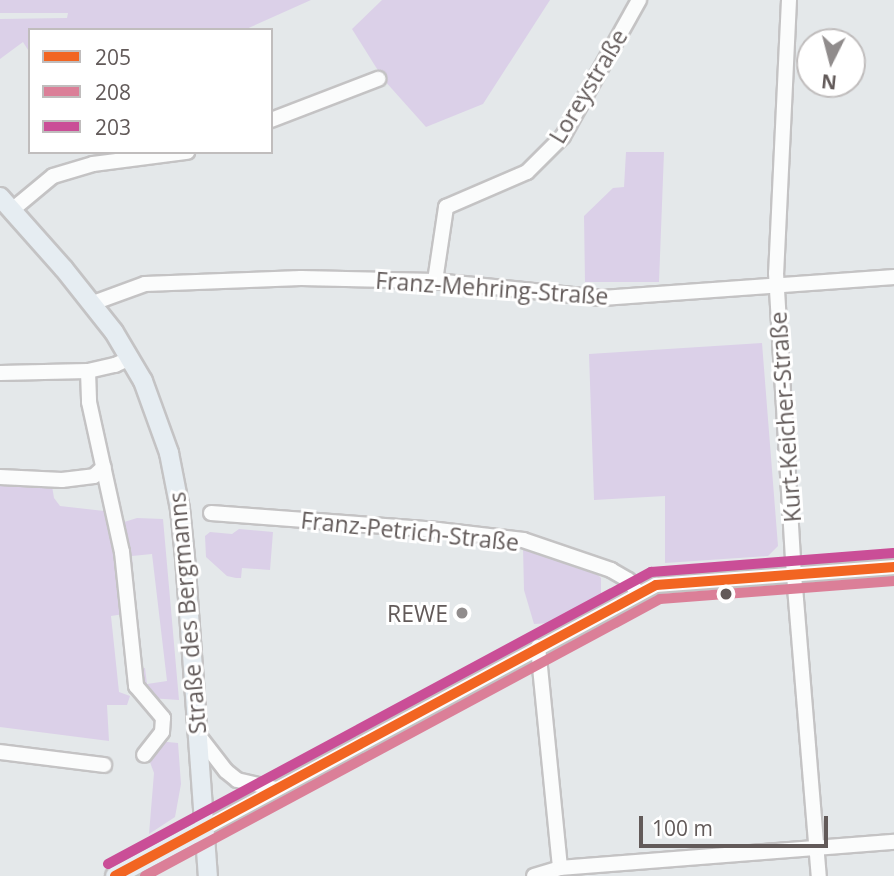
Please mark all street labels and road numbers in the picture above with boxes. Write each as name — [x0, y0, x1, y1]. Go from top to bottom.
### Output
street label: Loreystraße — [543, 24, 633, 148]
street label: Franz-Mehring-Straße — [375, 266, 609, 310]
street label: Kurt-Keicher-Straße — [764, 311, 806, 523]
street label: Straße des Bergmanns — [163, 491, 211, 735]
street label: Franz-Petrich-Straße — [300, 506, 520, 556]

